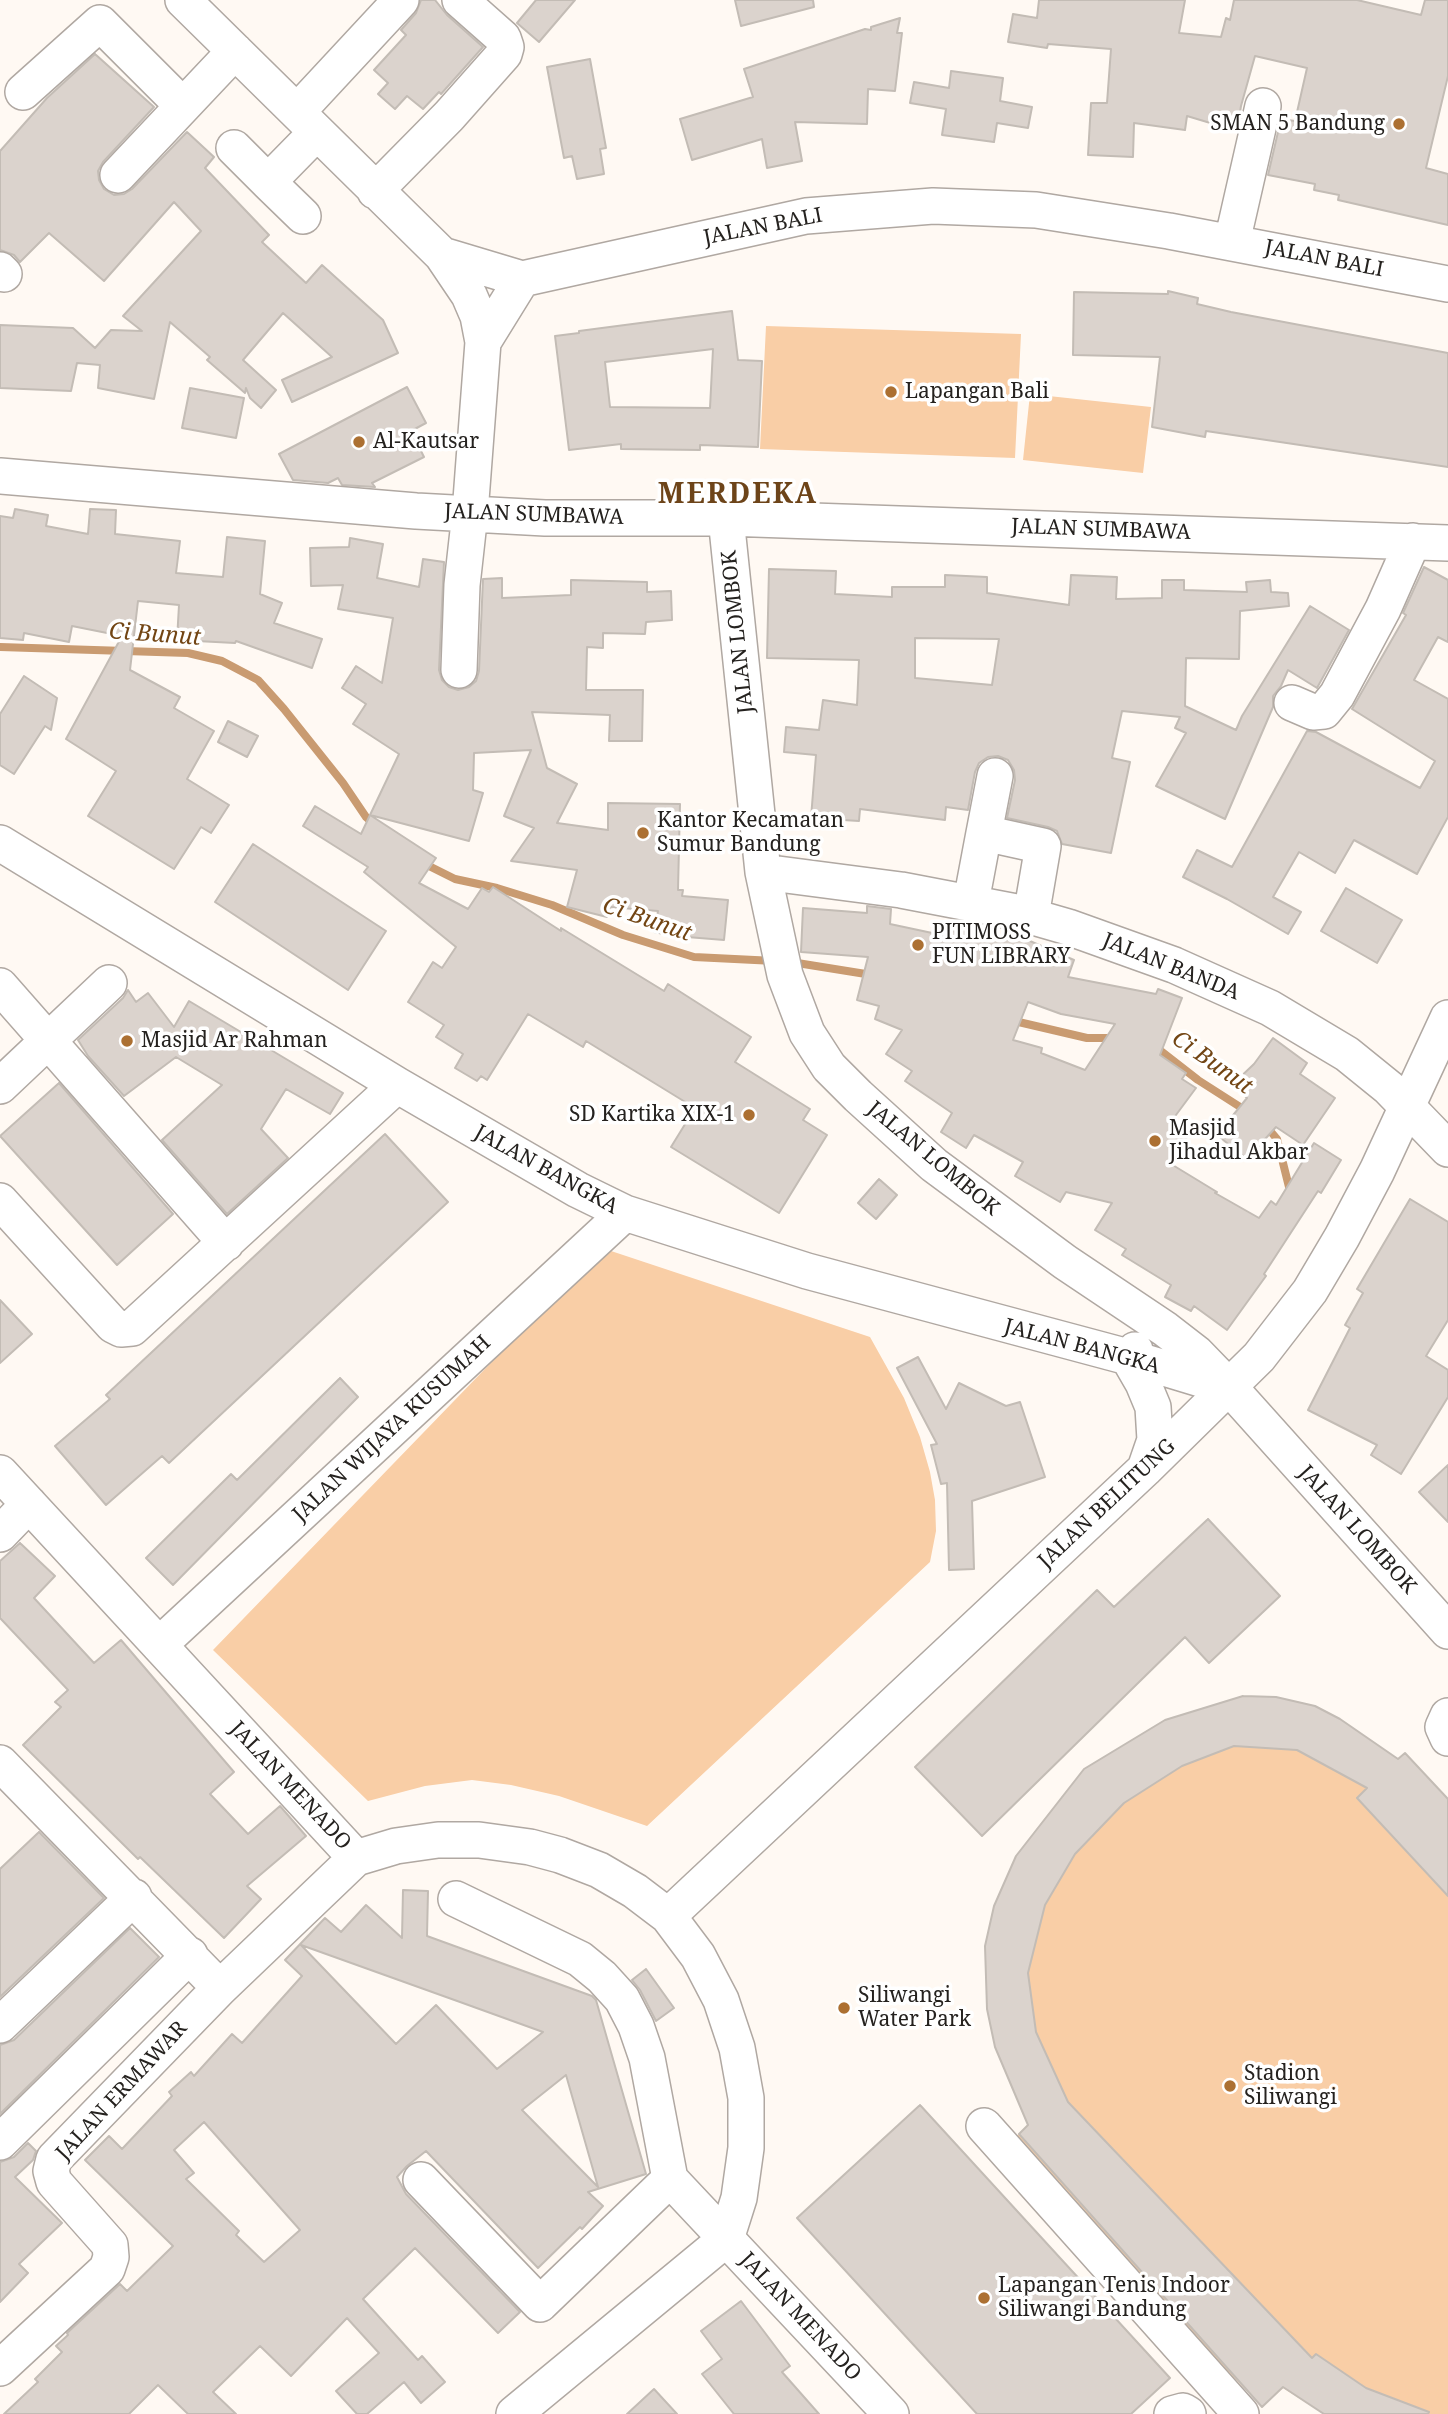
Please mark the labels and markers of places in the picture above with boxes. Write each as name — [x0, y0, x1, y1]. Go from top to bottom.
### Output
place label: SMAN 5 Bandung — [1210, 111, 1385, 137]
marker: SMAN 5 Bandung — [1391, 116, 1407, 132]
place label: Lapangan Bali — [905, 379, 1049, 405]
marker: Lapangan Bali — [883, 384, 899, 400]
place label: Al-Kautsar — [373, 429, 479, 455]
marker: Al-Kautsar — [351, 434, 367, 450]
place label: Kantor Kecamatan Sumur Bandung — [657, 808, 844, 858]
marker: Kantor Kecamatan Sumur Bandung — [635, 825, 651, 841]
place label: PITIMOSS FUN LIBRARY — [932, 920, 1070, 970]
marker: PITIMOSS FUN LIBRARY — [910, 937, 926, 953]
place label: Masjid Ar Rahman — [141, 1028, 328, 1054]
marker: Masjid Ar Rahman — [119, 1033, 135, 1049]
place label: SD Kartika XIX-1 — [569, 1102, 735, 1128]
marker: SD Kartika XIX-1 — [741, 1107, 757, 1123]
place label: Masjid Jihadul Akbar — [1169, 1116, 1308, 1166]
marker: Masjid Jihadul Akbar — [1147, 1133, 1163, 1149]
place label: Siliwangi Water Park — [858, 1983, 971, 2033]
marker: Siliwangi Water Park — [836, 2000, 852, 2016]
place label: Stadion Siliwangi — [1244, 2061, 1337, 2111]
marker: Stadion Siliwangi — [1222, 2078, 1238, 2094]
place label: Lapangan Tenis Indoor Siliwangi Bandung — [998, 2273, 1230, 2323]
marker: Lapangan Tenis Indoor Siliwangi Bandung — [976, 2290, 992, 2306]

